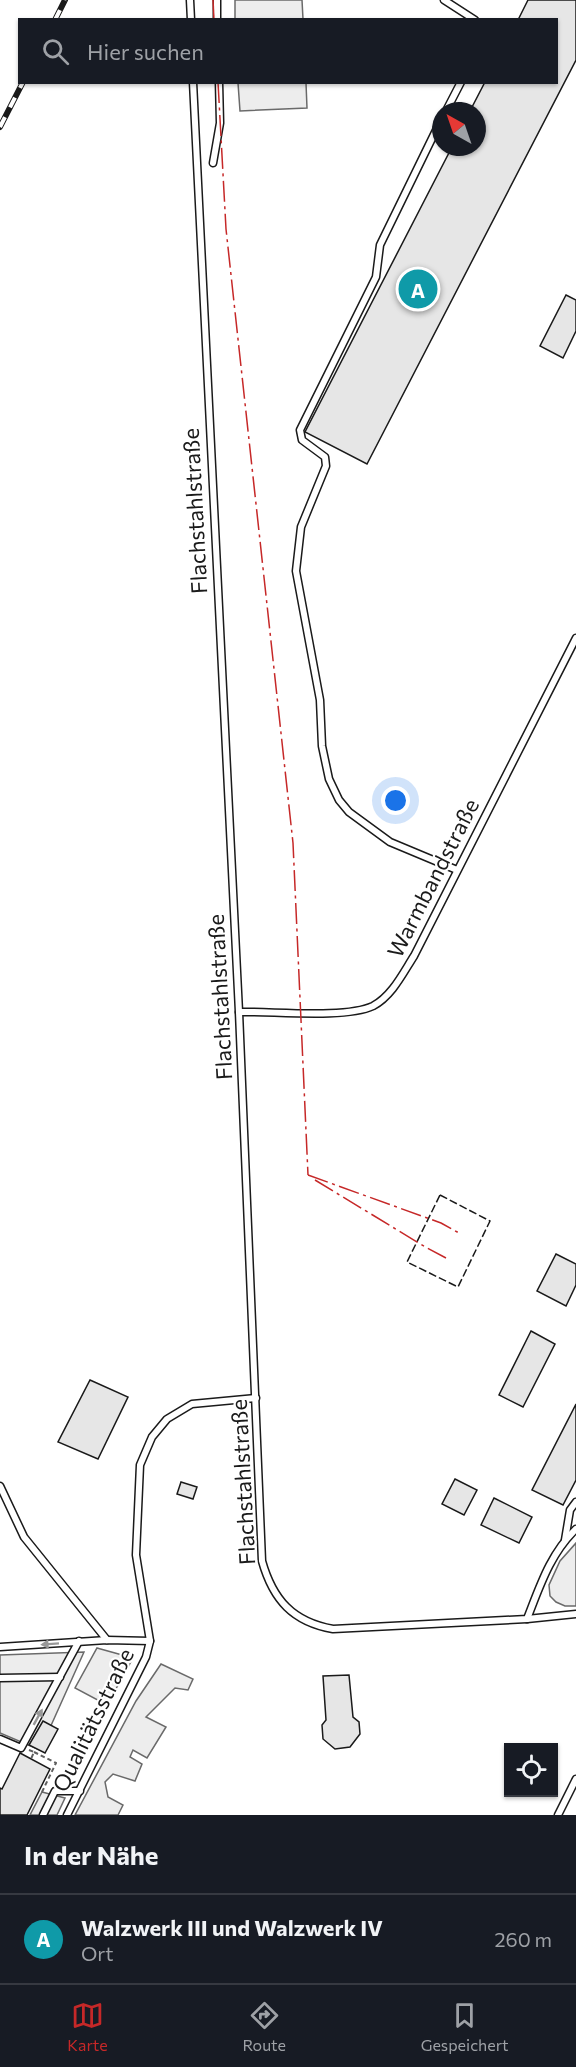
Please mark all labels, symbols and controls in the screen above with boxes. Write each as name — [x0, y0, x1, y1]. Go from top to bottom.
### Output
search box — [18, 18, 558, 84]
icon: search — [39, 35, 72, 68]
text: Hier suchen — [87, 38, 204, 65]
north arrow — [432, 102, 486, 156]
pin: A — [398, 266, 438, 312]
street label: Flachstahlstraße — [177, 428, 212, 595]
your location — [381, 786, 410, 815]
street label: Warmbandstraße — [381, 794, 484, 962]
street label: Flachstahlstraße — [202, 914, 237, 1081]
street label: Flachstahlstraße — [225, 1399, 260, 1566]
one-way arrow — [40, 1639, 59, 1648]
street label: Qualitätsstraße — [46, 1644, 139, 1796]
one-way arrow — [33, 1708, 43, 1725]
map controls — [504, 1743, 558, 1797]
button: locate — [504, 1743, 558, 1797]
text: In der Nähe — [24, 1839, 159, 1870]
text: Walzwerk III und Walzwerk IV — [81, 1914, 383, 1941]
text: A — [36, 1927, 51, 1951]
text: 260 m — [494, 1927, 552, 1951]
text: Ort — [81, 1941, 114, 1965]
tab: Karte — [67, 1999, 108, 2054]
tab: Route — [242, 1999, 286, 2054]
tab: Gespeichert — [421, 1999, 509, 2054]

